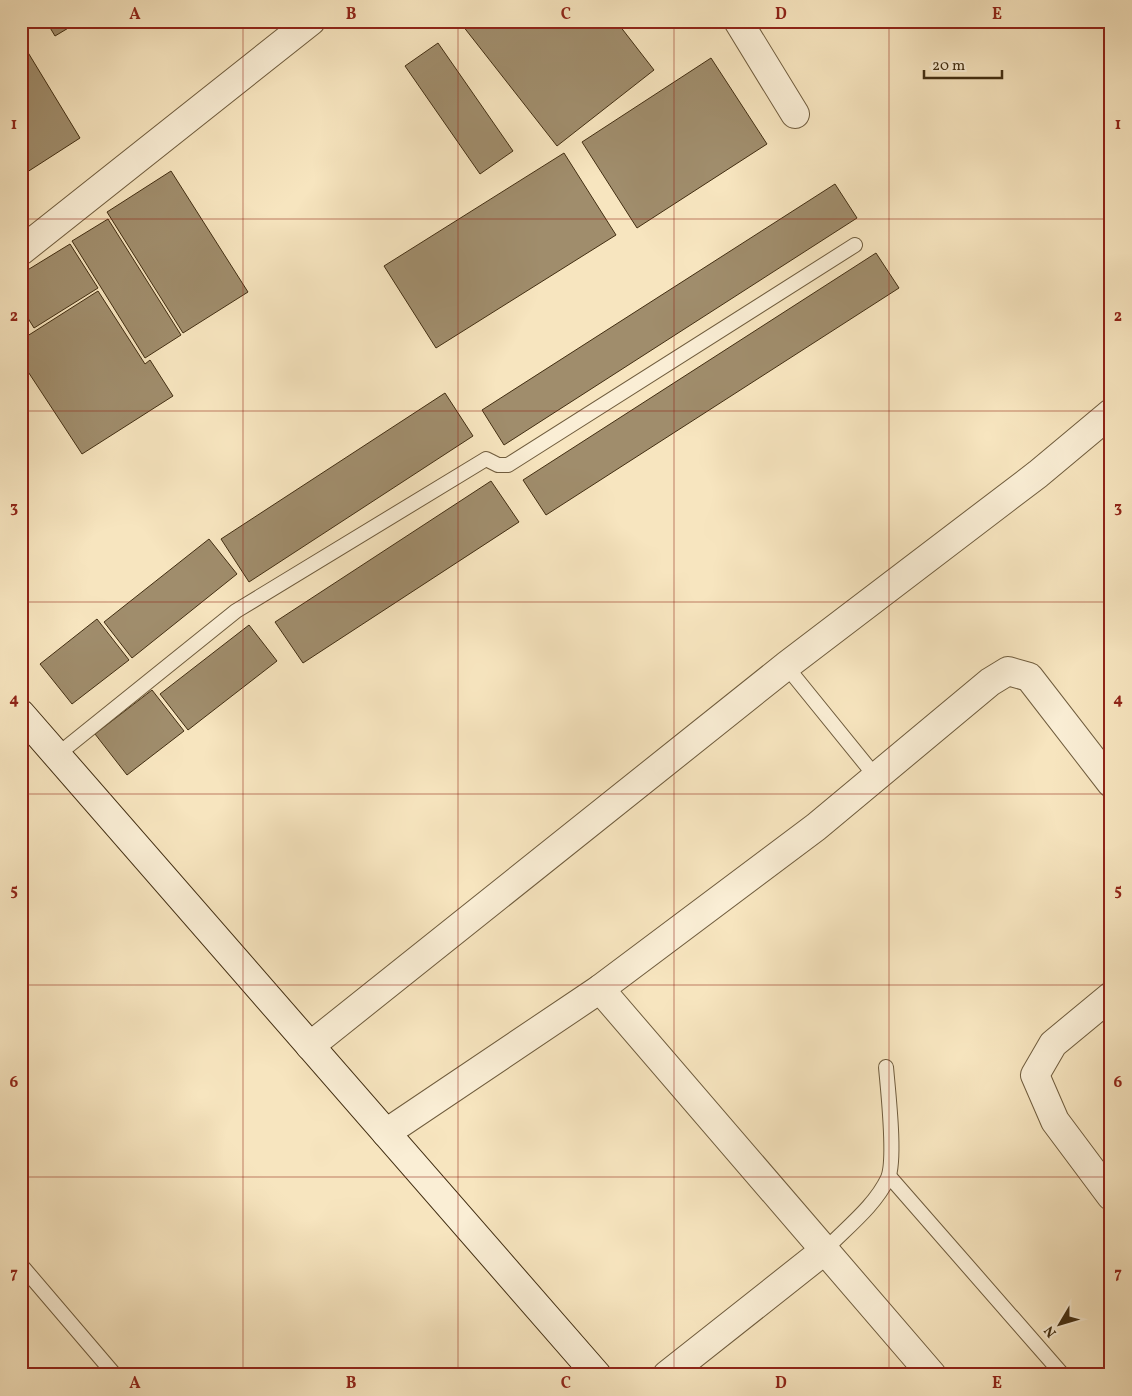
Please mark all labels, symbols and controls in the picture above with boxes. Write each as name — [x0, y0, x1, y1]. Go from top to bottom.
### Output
text: A — [129, 4, 141, 26]
text: B — [346, 4, 357, 26]
text: C — [561, 4, 571, 26]
text: D — [775, 4, 787, 26]
text: E — [992, 4, 1002, 26]
scale bar — [924, 48, 1002, 80]
text: 20 m — [932, 56, 965, 77]
text: 1 — [11, 114, 17, 136]
text: 1 — [1115, 114, 1121, 136]
text: 2 — [10, 306, 18, 328]
text: 2 — [1114, 306, 1122, 328]
text: 3 — [10, 497, 18, 519]
text: 3 — [1114, 497, 1122, 519]
text: 4 — [9, 689, 19, 711]
text: 4 — [1113, 689, 1123, 711]
text: 5 — [10, 880, 18, 902]
text: 5 — [1114, 880, 1122, 902]
text: 6 — [10, 1072, 19, 1094]
text: 6 — [1114, 1072, 1123, 1094]
text: 7 — [10, 1263, 18, 1285]
text: 7 — [1114, 1263, 1122, 1285]
north arrow — [1034, 1298, 1084, 1348]
text: N — [1040, 1321, 1062, 1341]
text: A — [129, 1373, 141, 1395]
text: B — [346, 1373, 357, 1395]
text: C — [561, 1373, 571, 1395]
text: D — [775, 1373, 787, 1395]
text: E — [992, 1373, 1002, 1395]

